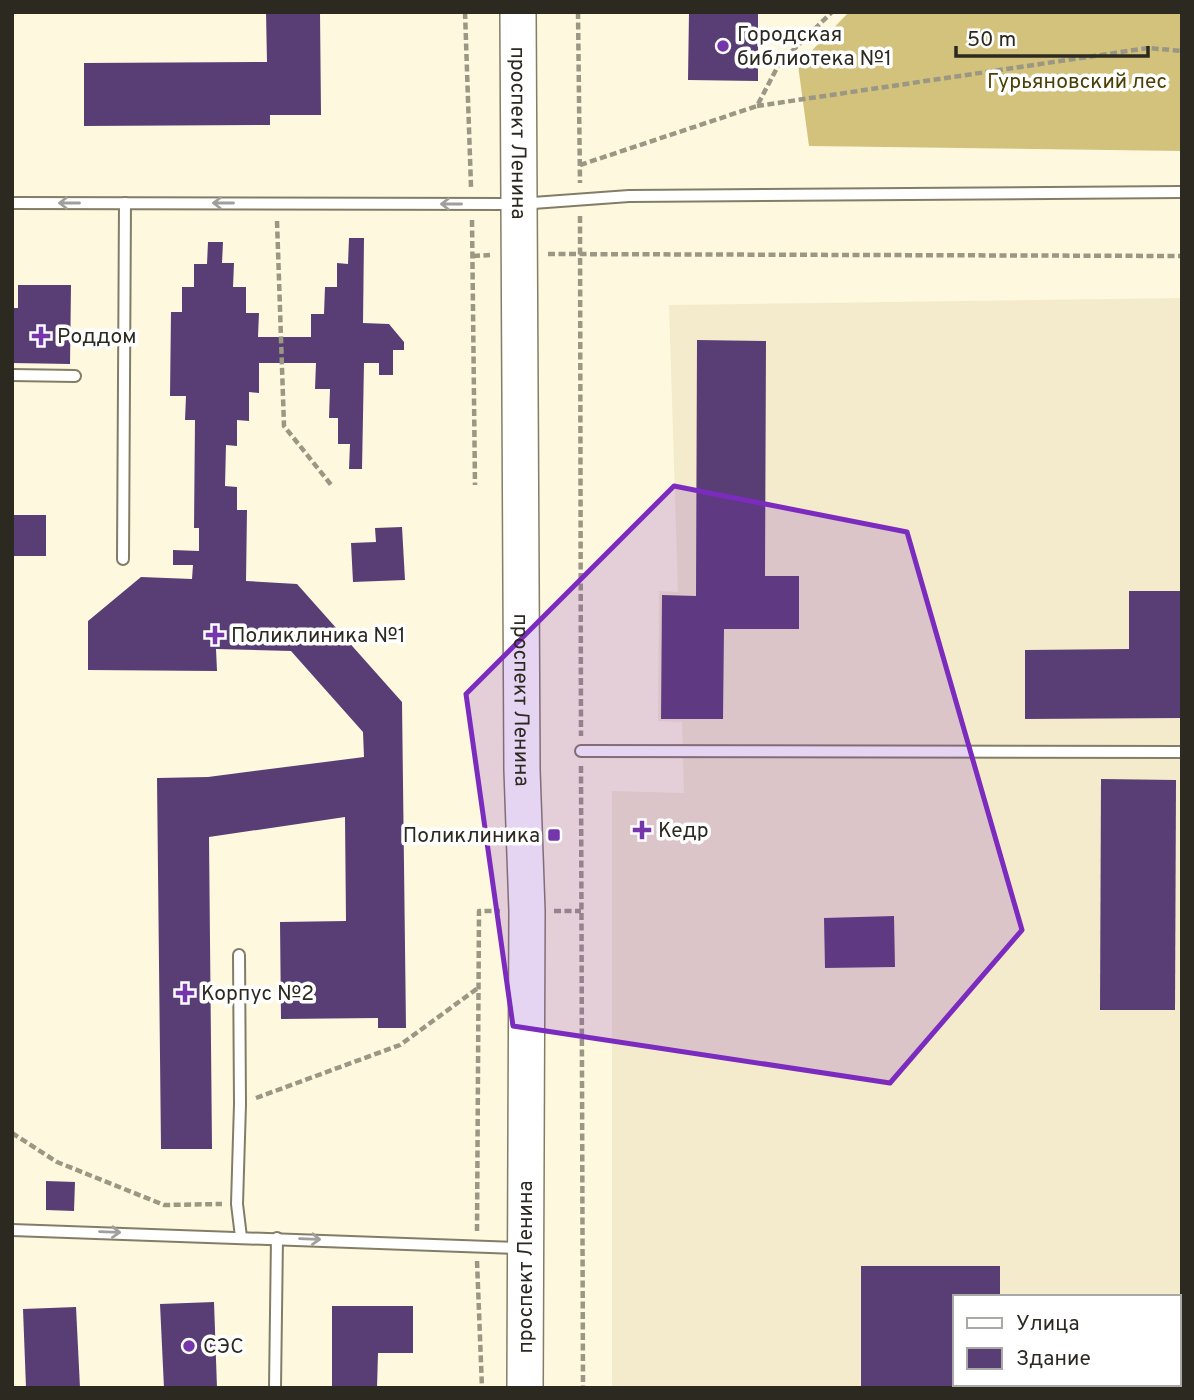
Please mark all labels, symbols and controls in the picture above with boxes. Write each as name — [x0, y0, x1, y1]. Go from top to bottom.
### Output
scale bar — [956, 14, 1148, 58]
place label: Городская библиотека №1 — [737, 22, 892, 73]
text: 50 m — [967, 27, 1016, 54]
marker: Городская библиотека №1 — [715, 38, 731, 54]
street label: проспект Ленина — [503, 46, 531, 220]
park label: Гурьяновский лес — [987, 69, 1167, 96]
one-way arrow — [58, 196, 81, 210]
one-way arrow — [212, 196, 235, 210]
one-way arrow — [440, 197, 463, 211]
place label: Роддом — [57, 324, 136, 351]
marker: Роддом — [31, 326, 51, 346]
street label: проспект Ленина — [506, 613, 535, 787]
place label: Поликлиника №1 — [231, 623, 406, 650]
marker: Поликлиника №1 — [205, 625, 225, 645]
place label: Кедр — [658, 818, 709, 845]
marker: Кедр — [632, 820, 652, 840]
place label: Поликлиника — [403, 823, 540, 850]
marker: Поликлиника — [546, 827, 562, 843]
place label: Корпус №2 — [201, 981, 314, 1008]
marker: Корпус №2 — [175, 983, 195, 1003]
street label: проспект Ленина — [513, 1180, 540, 1354]
one-way arrow — [98, 1225, 121, 1238]
one-way arrow — [298, 1233, 321, 1246]
legend — [953, 1295, 1180, 1386]
text: Улица — [1016, 1311, 1080, 1338]
place label: СЭС — [203, 1334, 244, 1361]
marker: СЭС — [181, 1338, 197, 1354]
text: Здание — [1016, 1346, 1091, 1373]

